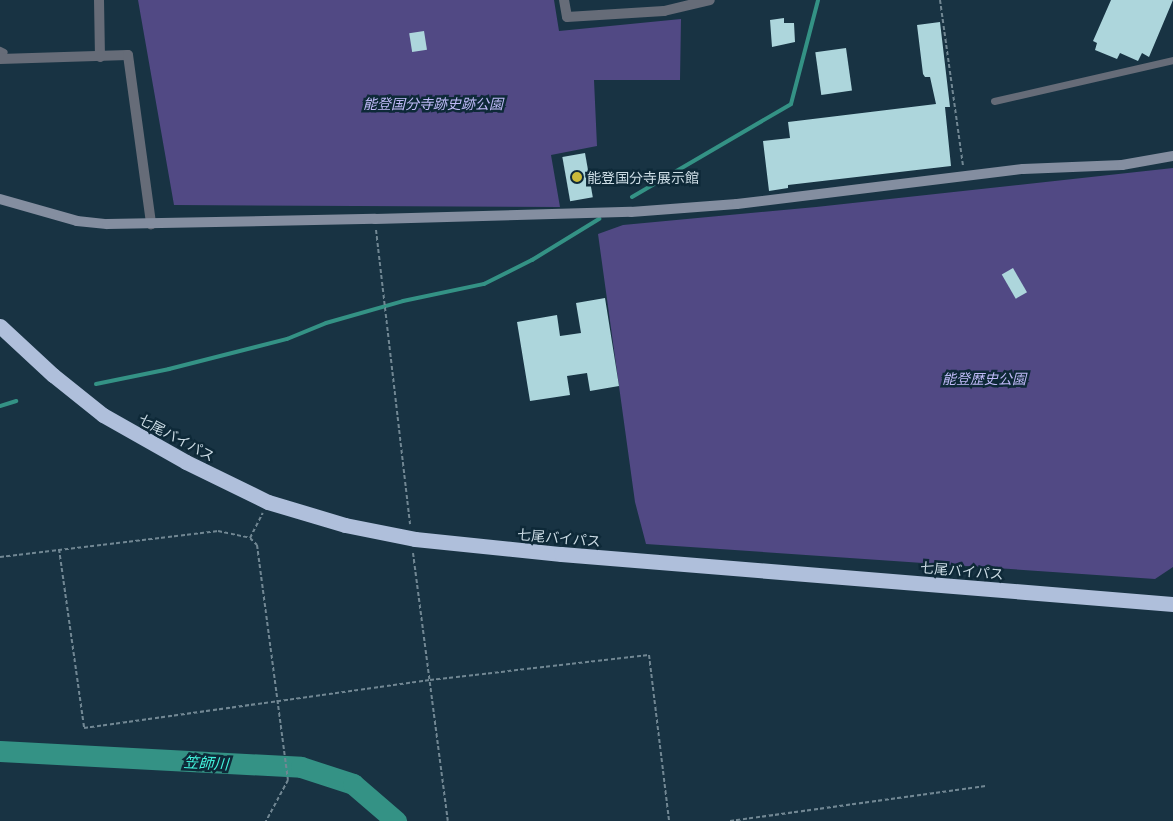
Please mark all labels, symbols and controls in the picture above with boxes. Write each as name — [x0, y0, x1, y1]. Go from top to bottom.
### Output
park label: 能登国分寺跡史跡公園 — [363, 95, 503, 111]
place label: 能登国分寺展示館 — [587, 169, 699, 185]
marker: 能登国分寺展示館 — [571, 171, 583, 183]
park label: 能登歴史公園 — [942, 370, 1026, 386]
street label: 七尾バイパス — [136, 410, 218, 464]
street label: 七尾バイパス — [516, 525, 602, 549]
street label: 七尾バイパス — [919, 558, 1005, 582]
water label: 笠師川 — [183, 752, 229, 772]

